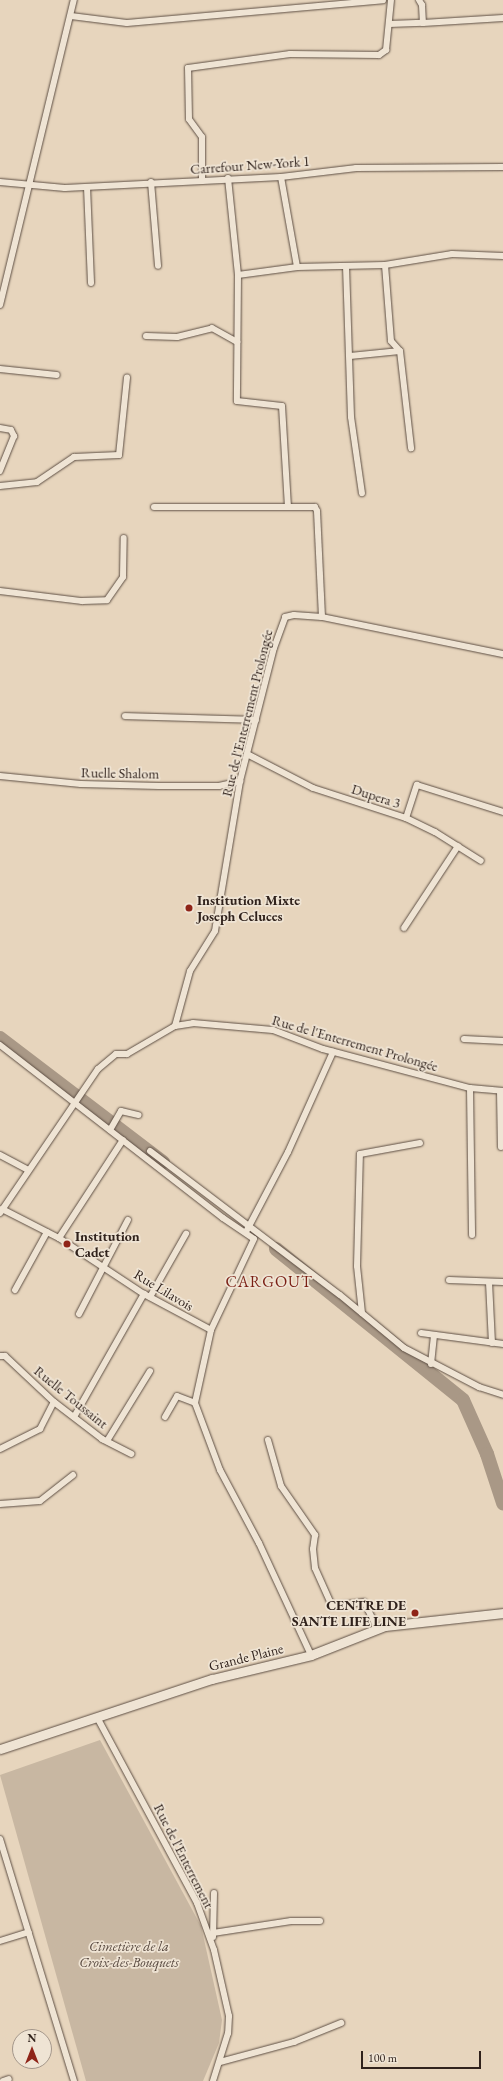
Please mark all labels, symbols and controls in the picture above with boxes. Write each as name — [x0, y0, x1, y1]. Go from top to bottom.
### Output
street label: Carrefour New-York 1 — [190, 152, 310, 178]
street label: Rue de l'Enterrement Prolongée — [218, 628, 276, 798]
street label: Ruelle Shalom — [81, 764, 159, 782]
street label: Dupera 3 — [349, 780, 403, 812]
place label: Institution Mixte Joseph Celuces — [197, 892, 300, 924]
marker: Institution Mixte Joseph Celuces — [184, 903, 194, 913]
street label: Rue de l'Enterrement Prolongée — [270, 1011, 440, 1075]
place label: Institution Cadet — [75, 1228, 140, 1260]
marker: Institution Cadet — [62, 1239, 72, 1249]
street label: Rue Lilavois — [131, 1266, 197, 1314]
district label: CARGOUT — [225, 1272, 313, 1292]
street label: Ruelle Toussaint — [31, 1362, 111, 1432]
place label: CENTRE DE SANTE LIFE LINE — [292, 1597, 406, 1630]
marker: CENTRE DE SANTE LIFE LINE — [409, 1607, 421, 1619]
street label: Grande Plaine — [207, 1640, 285, 1674]
street label: Rue de l'Enterrement — [150, 1801, 218, 1911]
park label: Cimetière de la Croix-des-Bouquets — [79, 1938, 179, 1970]
north arrow — [12, 2029, 52, 2069]
text: N — [28, 2031, 36, 2045]
scale bar — [363, 2043, 483, 2069]
text: 100 m — [368, 2050, 397, 2066]

